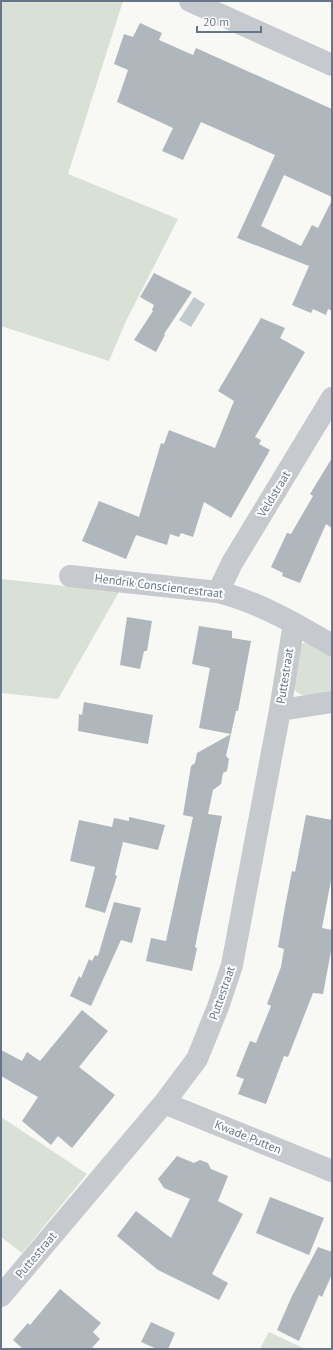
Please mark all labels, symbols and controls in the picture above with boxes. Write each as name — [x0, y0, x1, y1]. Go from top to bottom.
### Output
scale bar — [197, 8, 261, 34]
text: 20 m — [203, 14, 229, 29]
street label: Veldstraat — [253, 468, 293, 520]
street label: Hendrik Consciencestraat — [94, 570, 224, 601]
street label: Puttestraat — [273, 647, 296, 705]
street label: Puttestraat — [205, 964, 238, 1022]
street label: Kwade Putten — [213, 1116, 284, 1157]
street label: Puttestraat — [12, 1228, 59, 1281]

